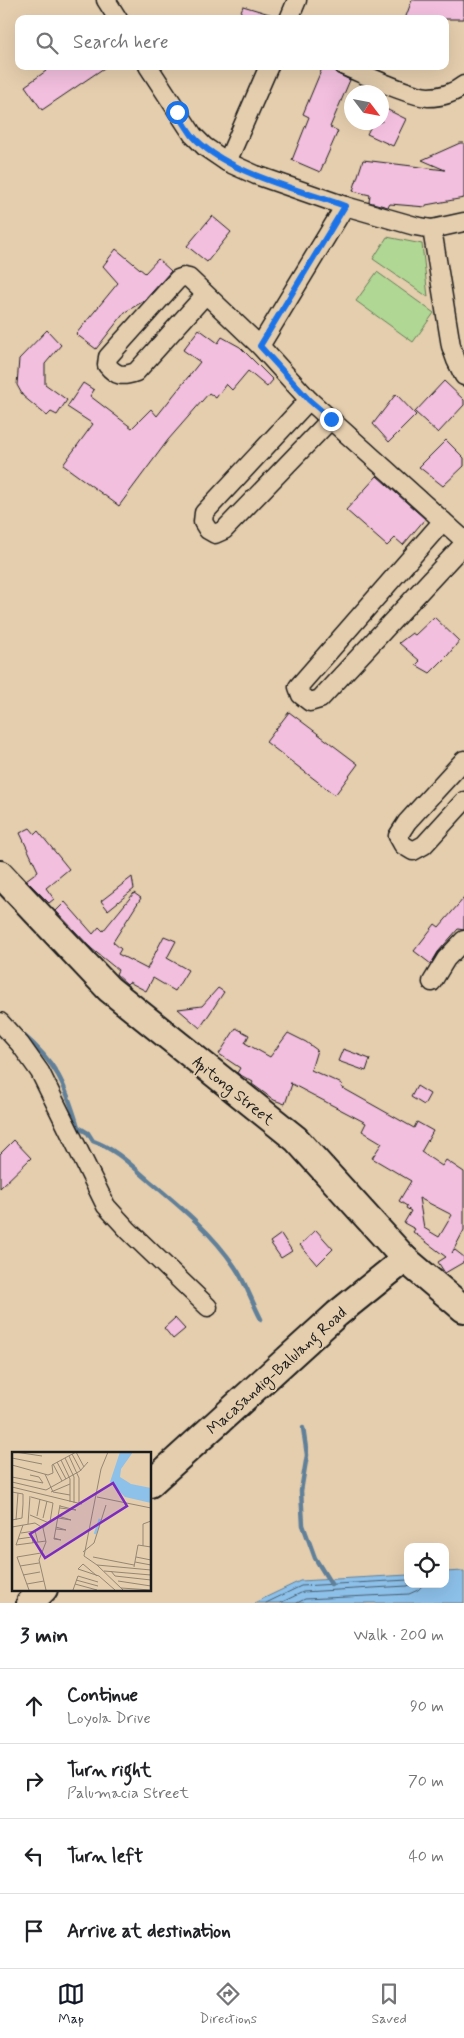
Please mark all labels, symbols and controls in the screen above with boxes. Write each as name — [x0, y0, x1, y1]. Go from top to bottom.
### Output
search box — [15, 15, 449, 70]
icon: search — [33, 29, 61, 57]
text: Search here — [73, 30, 169, 55]
north arrow — [344, 85, 389, 130]
route start — [166, 101, 189, 124]
route end — [320, 408, 343, 431]
street label: Apitong Street — [187, 1052, 279, 1132]
street label: Macasandig-Balulang Road — [202, 1302, 352, 1440]
inset map — [12, 1452, 151, 1590]
map controls — [404, 1543, 449, 1588]
button: locate — [404, 1543, 449, 1588]
text: 3 min — [20, 1622, 68, 1650]
text: Walk · 200 m — [353, 1625, 444, 1646]
text: Continue — [67, 1683, 138, 1708]
icon: ahead — [20, 1692, 48, 1720]
text: 90 m — [410, 1696, 444, 1717]
text: Loyola Drive — [67, 1708, 151, 1729]
text: Turn right — [67, 1758, 151, 1783]
icon: right — [20, 1767, 48, 1795]
text: 70 m — [408, 1771, 444, 1792]
text: Palumacia Street — [67, 1783, 189, 1804]
icon: left — [20, 1842, 48, 1870]
text: Turn left — [67, 1844, 143, 1869]
text: 40 m — [408, 1846, 444, 1867]
icon: arrive — [20, 1917, 48, 1945]
text: Arrive at destination — [67, 1919, 231, 1944]
tab: Map — [57, 1980, 85, 2028]
tab: Directions — [200, 1980, 257, 2028]
tab: Saved — [371, 1980, 407, 2028]

